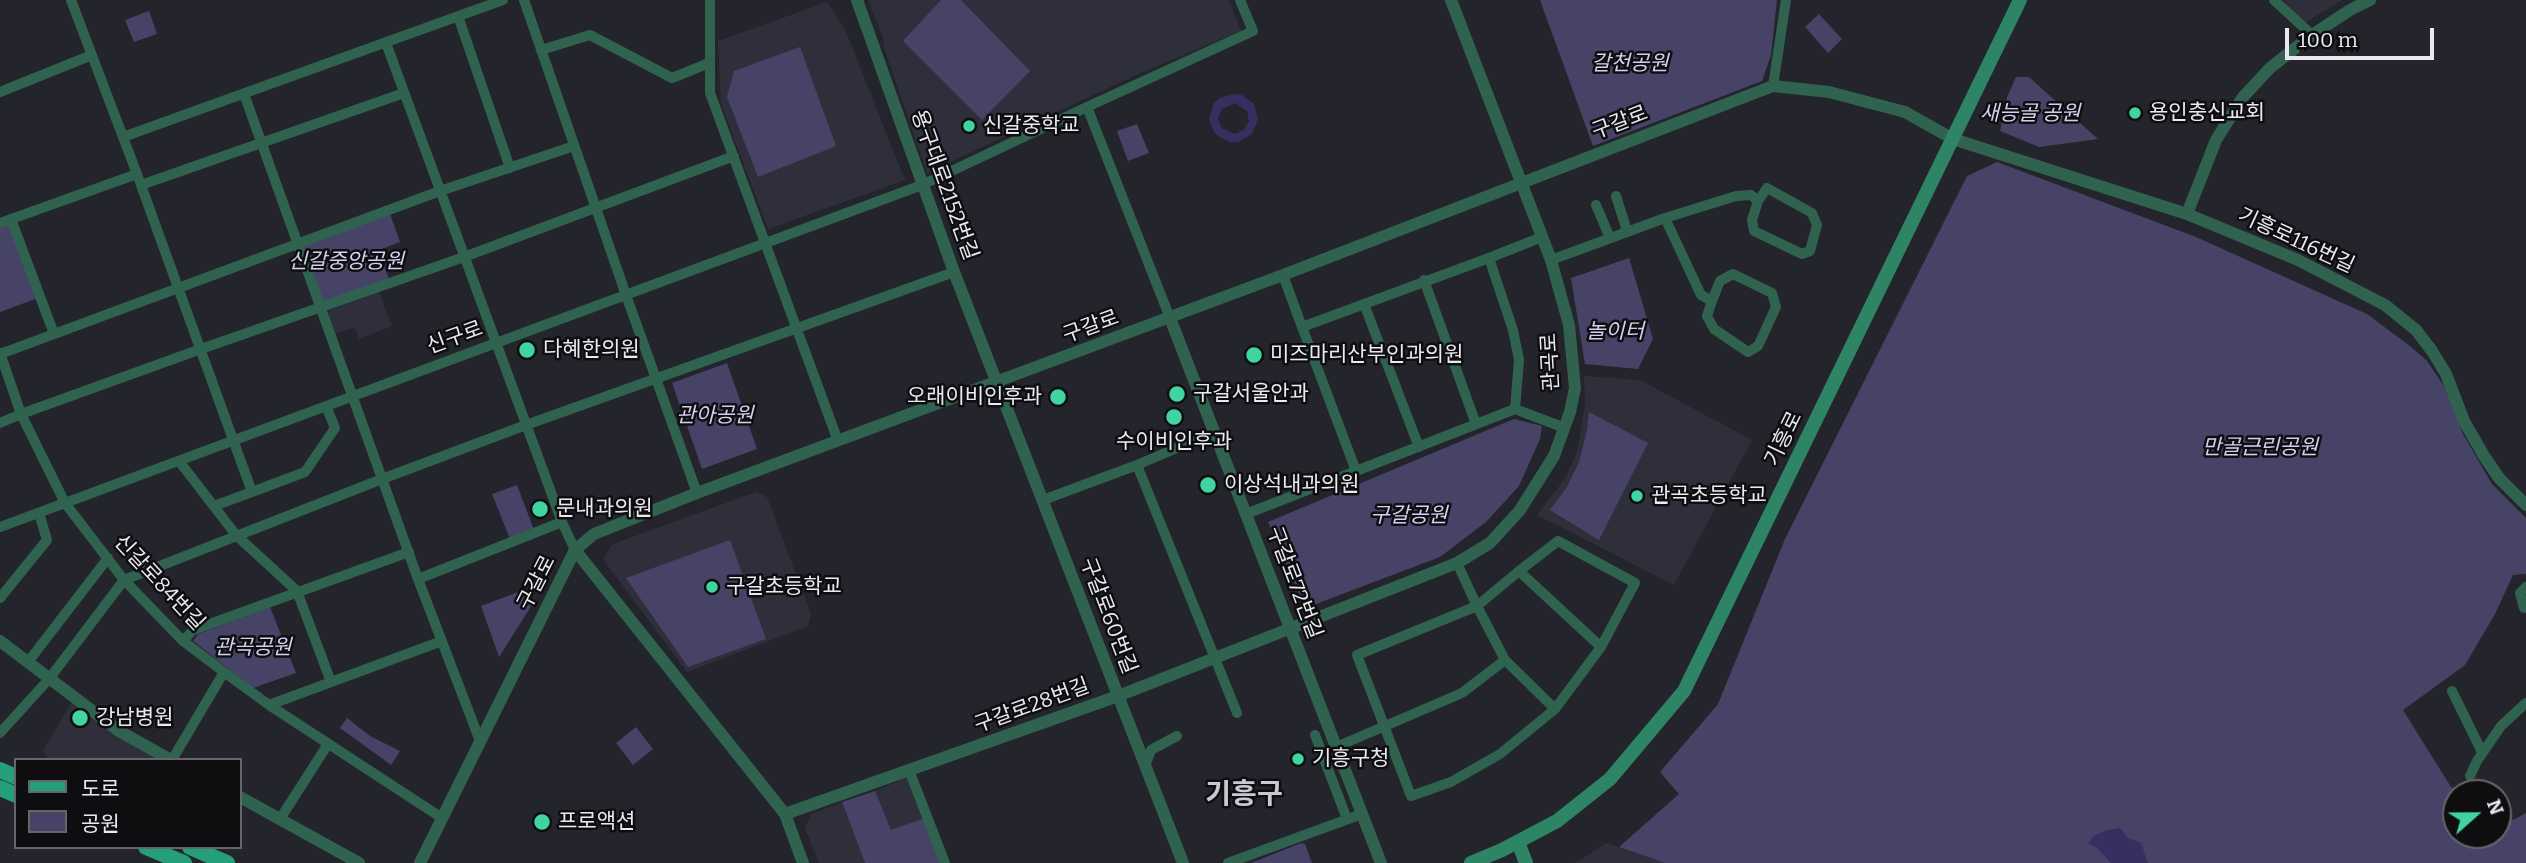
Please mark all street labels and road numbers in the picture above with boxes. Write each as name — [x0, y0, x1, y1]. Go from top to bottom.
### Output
street label: 구갈로 — [1588, 101, 1652, 145]
street label: 용구대로2152번길 — [905, 106, 983, 264]
street label: 기흥로116번길 — [2234, 203, 2358, 279]
street label: 구갈로 — [1059, 305, 1123, 349]
street label: 신구로 — [423, 316, 487, 360]
street label: 관곡로 — [1537, 332, 1565, 392]
street label: 기흥로 — [1760, 407, 1808, 471]
street label: 구갈로72번길 — [1261, 523, 1327, 643]
street label: 신갈로84번길 — [108, 530, 210, 636]
street label: 구갈로 — [513, 551, 561, 615]
street label: 구갈로60번길 — [1074, 554, 1142, 678]
street label: 구갈로28번길 — [971, 674, 1093, 738]

